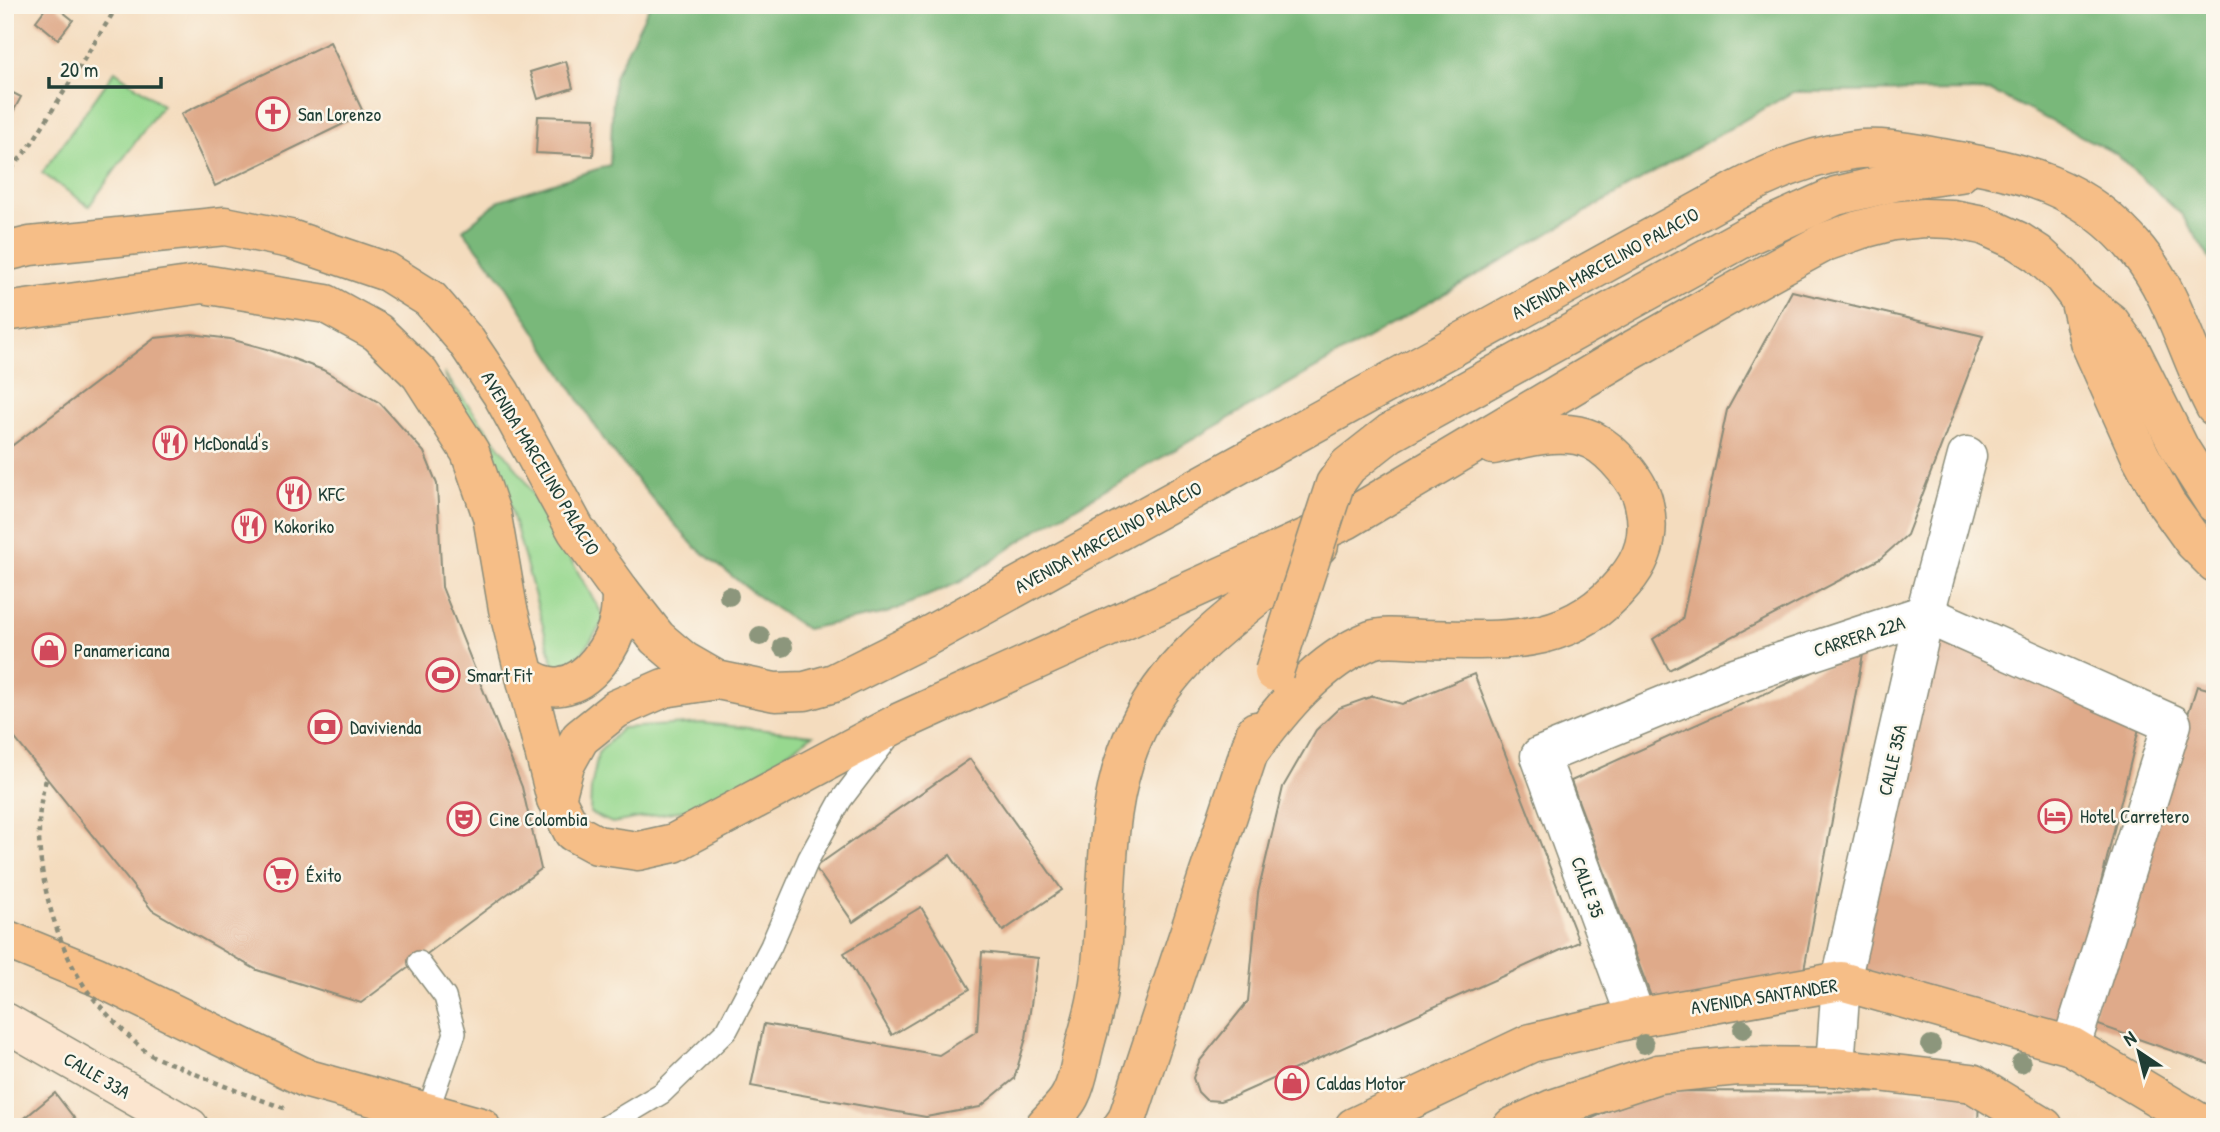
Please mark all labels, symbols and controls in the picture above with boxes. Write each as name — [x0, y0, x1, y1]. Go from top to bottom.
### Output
scale bar — [49, 46, 161, 90]
text: 20 m — [60, 55, 98, 84]
church icon: San Lorenzo — [254, 95, 292, 133]
place label: San Lorenzo — [298, 101, 381, 127]
street label: AVENIDA MARCELINO PALACIO — [1507, 201, 1703, 325]
street label: AVENIDA MARCELINO PALACIO — [476, 366, 606, 560]
restaurant icon: McDonald's — [151, 424, 189, 462]
place label: McDonald's — [194, 430, 268, 456]
restaurant icon: KFC — [275, 475, 313, 513]
street label: AVENIDA MARCELINO PALACIO — [1010, 475, 1206, 599]
place label: KFC — [318, 481, 345, 507]
restaurant icon: Kokoriko — [230, 507, 268, 545]
place label: Kokoriko — [274, 513, 335, 539]
street label: CARRERA 22A — [1810, 609, 1908, 663]
shop icon: Panamericana — [30, 631, 68, 669]
place label: Panamericana — [74, 637, 170, 663]
sports icon: Smart Fit — [424, 656, 462, 694]
place label: Smart Fit — [467, 662, 533, 688]
bank icon: Davivienda — [306, 708, 344, 746]
place label: Davivienda — [350, 714, 422, 740]
street label: CALLE 35A — [1871, 722, 1913, 798]
hotel icon: Hotel Carretero — [2036, 797, 2074, 835]
theatre icon: Cine Colombia — [445, 800, 483, 838]
place label: Hotel Carretero — [2080, 803, 2190, 829]
place label: Cine Colombia — [489, 806, 588, 832]
street label: CALLE 35 — [1565, 853, 1611, 921]
supermarket icon: Éxito — [262, 856, 300, 894]
place label: Éxito — [306, 862, 342, 888]
street label: AVENIDA SANTANDER — [1689, 972, 1839, 1020]
north arrow — [2104, 1016, 2174, 1086]
text: N — [2118, 1025, 2141, 1052]
street label: CALLE 33A — [59, 1046, 135, 1104]
shop icon: Caldas Motor — [1273, 1064, 1311, 1102]
place label: Caldas Motor — [1316, 1070, 1407, 1096]

